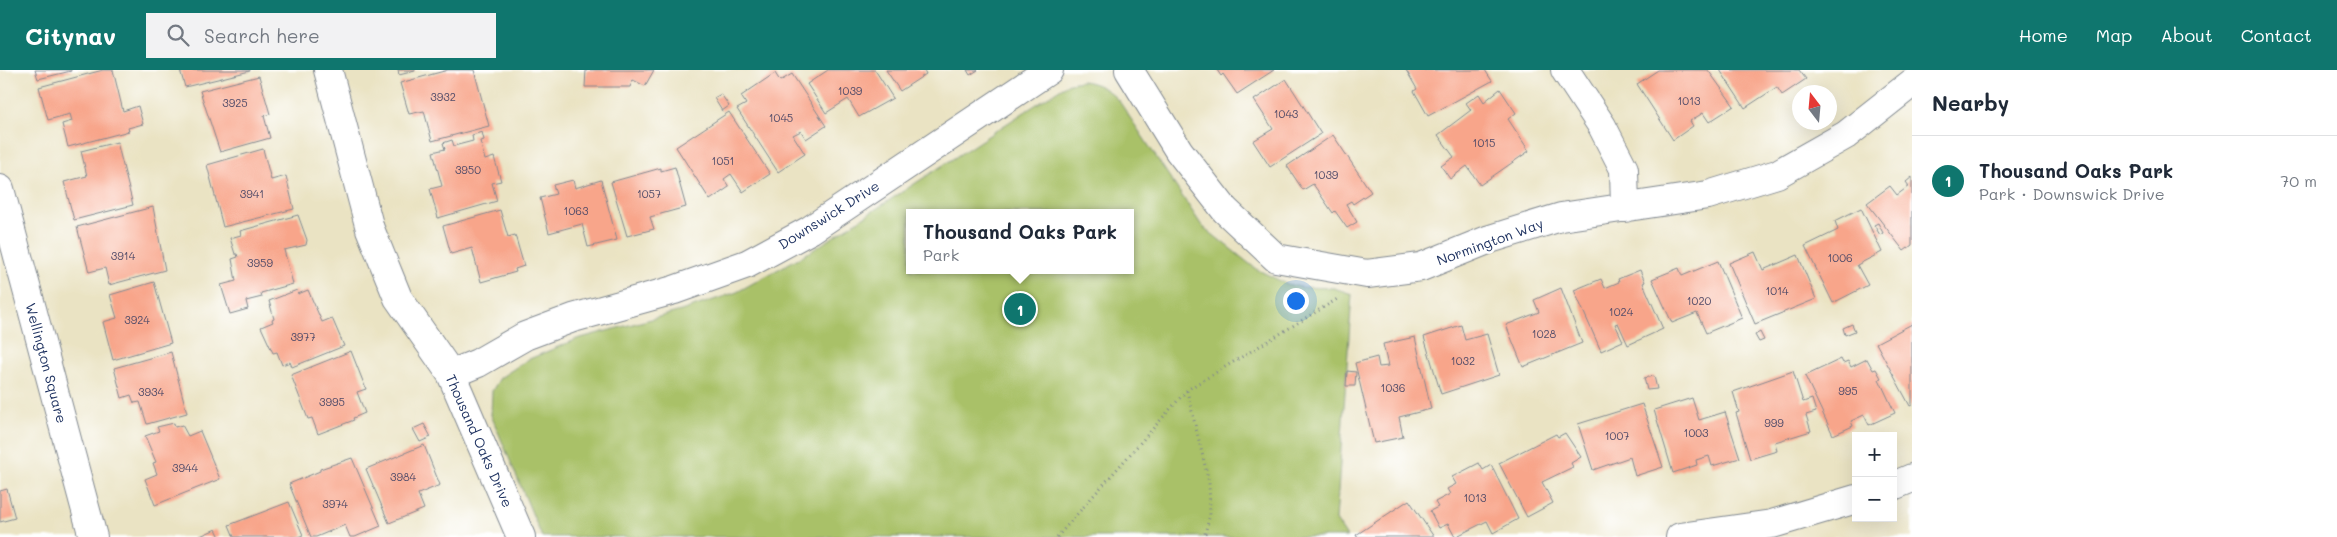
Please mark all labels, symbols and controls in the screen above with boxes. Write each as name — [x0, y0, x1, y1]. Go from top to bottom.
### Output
search box — [146, 13, 496, 58]
text: Citynav — [25, 20, 116, 51]
icon: search — [164, 21, 192, 49]
text: Search here — [204, 23, 320, 48]
text: Home — [2019, 23, 2068, 47]
text: Map — [2096, 23, 2132, 47]
text: About — [2160, 23, 2213, 47]
text: Contact — [2241, 23, 2312, 47]
house number: 1039 — [838, 83, 863, 98]
north arrow — [1792, 85, 1837, 130]
house number: 3932 — [430, 89, 456, 104]
text: Nearby — [1932, 89, 2009, 116]
house number: 1013 — [1677, 93, 1701, 108]
house number: 3925 — [222, 95, 248, 110]
house number: 1043 — [1274, 106, 1299, 121]
house number: 1045 — [769, 110, 793, 125]
house number: 1015 — [1472, 135, 1496, 150]
house number: 1051 — [711, 153, 735, 168]
text: Thousand Oaks Park — [1979, 158, 2173, 183]
house number: 3950 — [455, 162, 481, 177]
house number: 1039 — [1314, 167, 1339, 182]
text: 1 — [1944, 170, 1952, 191]
text: 70 m — [2280, 170, 2317, 191]
street label: Downswick Drive — [775, 176, 883, 253]
text: Park · Downswick Drive — [1979, 183, 2165, 204]
house number: 3941 — [240, 186, 264, 201]
house number: 1057 — [637, 186, 661, 201]
house number: 1063 — [564, 203, 589, 218]
popup — [906, 209, 1134, 274]
street label: Normington Way — [1434, 213, 1546, 270]
text: Thousand Oaks Park — [923, 219, 1117, 244]
text: Park — [923, 244, 959, 265]
house number: 3914 — [111, 248, 136, 263]
house number: 1006 — [1827, 250, 1853, 265]
house number: 3959 — [247, 255, 273, 270]
house number: 1014 — [1765, 283, 1789, 298]
your location — [1283, 288, 1309, 314]
pin: 1 — [1004, 290, 1036, 328]
house number: 1020 — [1687, 293, 1712, 308]
street label: Wellington Square — [21, 301, 72, 425]
house number: 1024 — [1609, 304, 1634, 319]
house number: 3924 — [124, 312, 150, 327]
house number: 1028 — [1532, 326, 1557, 341]
house number: 3977 — [290, 329, 316, 344]
house number: 1032 — [1451, 353, 1475, 368]
street label: Thousand Oaks Drive — [442, 371, 517, 510]
house number: 1036 — [1381, 380, 1405, 395]
house number: 995 — [1838, 383, 1858, 398]
house number: 3934 — [138, 384, 164, 399]
house number: 3995 — [319, 394, 345, 409]
house number: 999 — [1764, 415, 1784, 430]
house number: 1003 — [1684, 425, 1709, 440]
house number: 1007 — [1605, 428, 1629, 443]
map controls — [1852, 432, 1897, 522]
button: + — [1852, 432, 1897, 477]
house number: 3944 — [172, 460, 198, 475]
house number: 3984 — [390, 469, 417, 484]
button: − — [1852, 477, 1897, 522]
house number: 1013 — [1463, 490, 1487, 505]
house number: 3974 — [322, 496, 348, 511]

